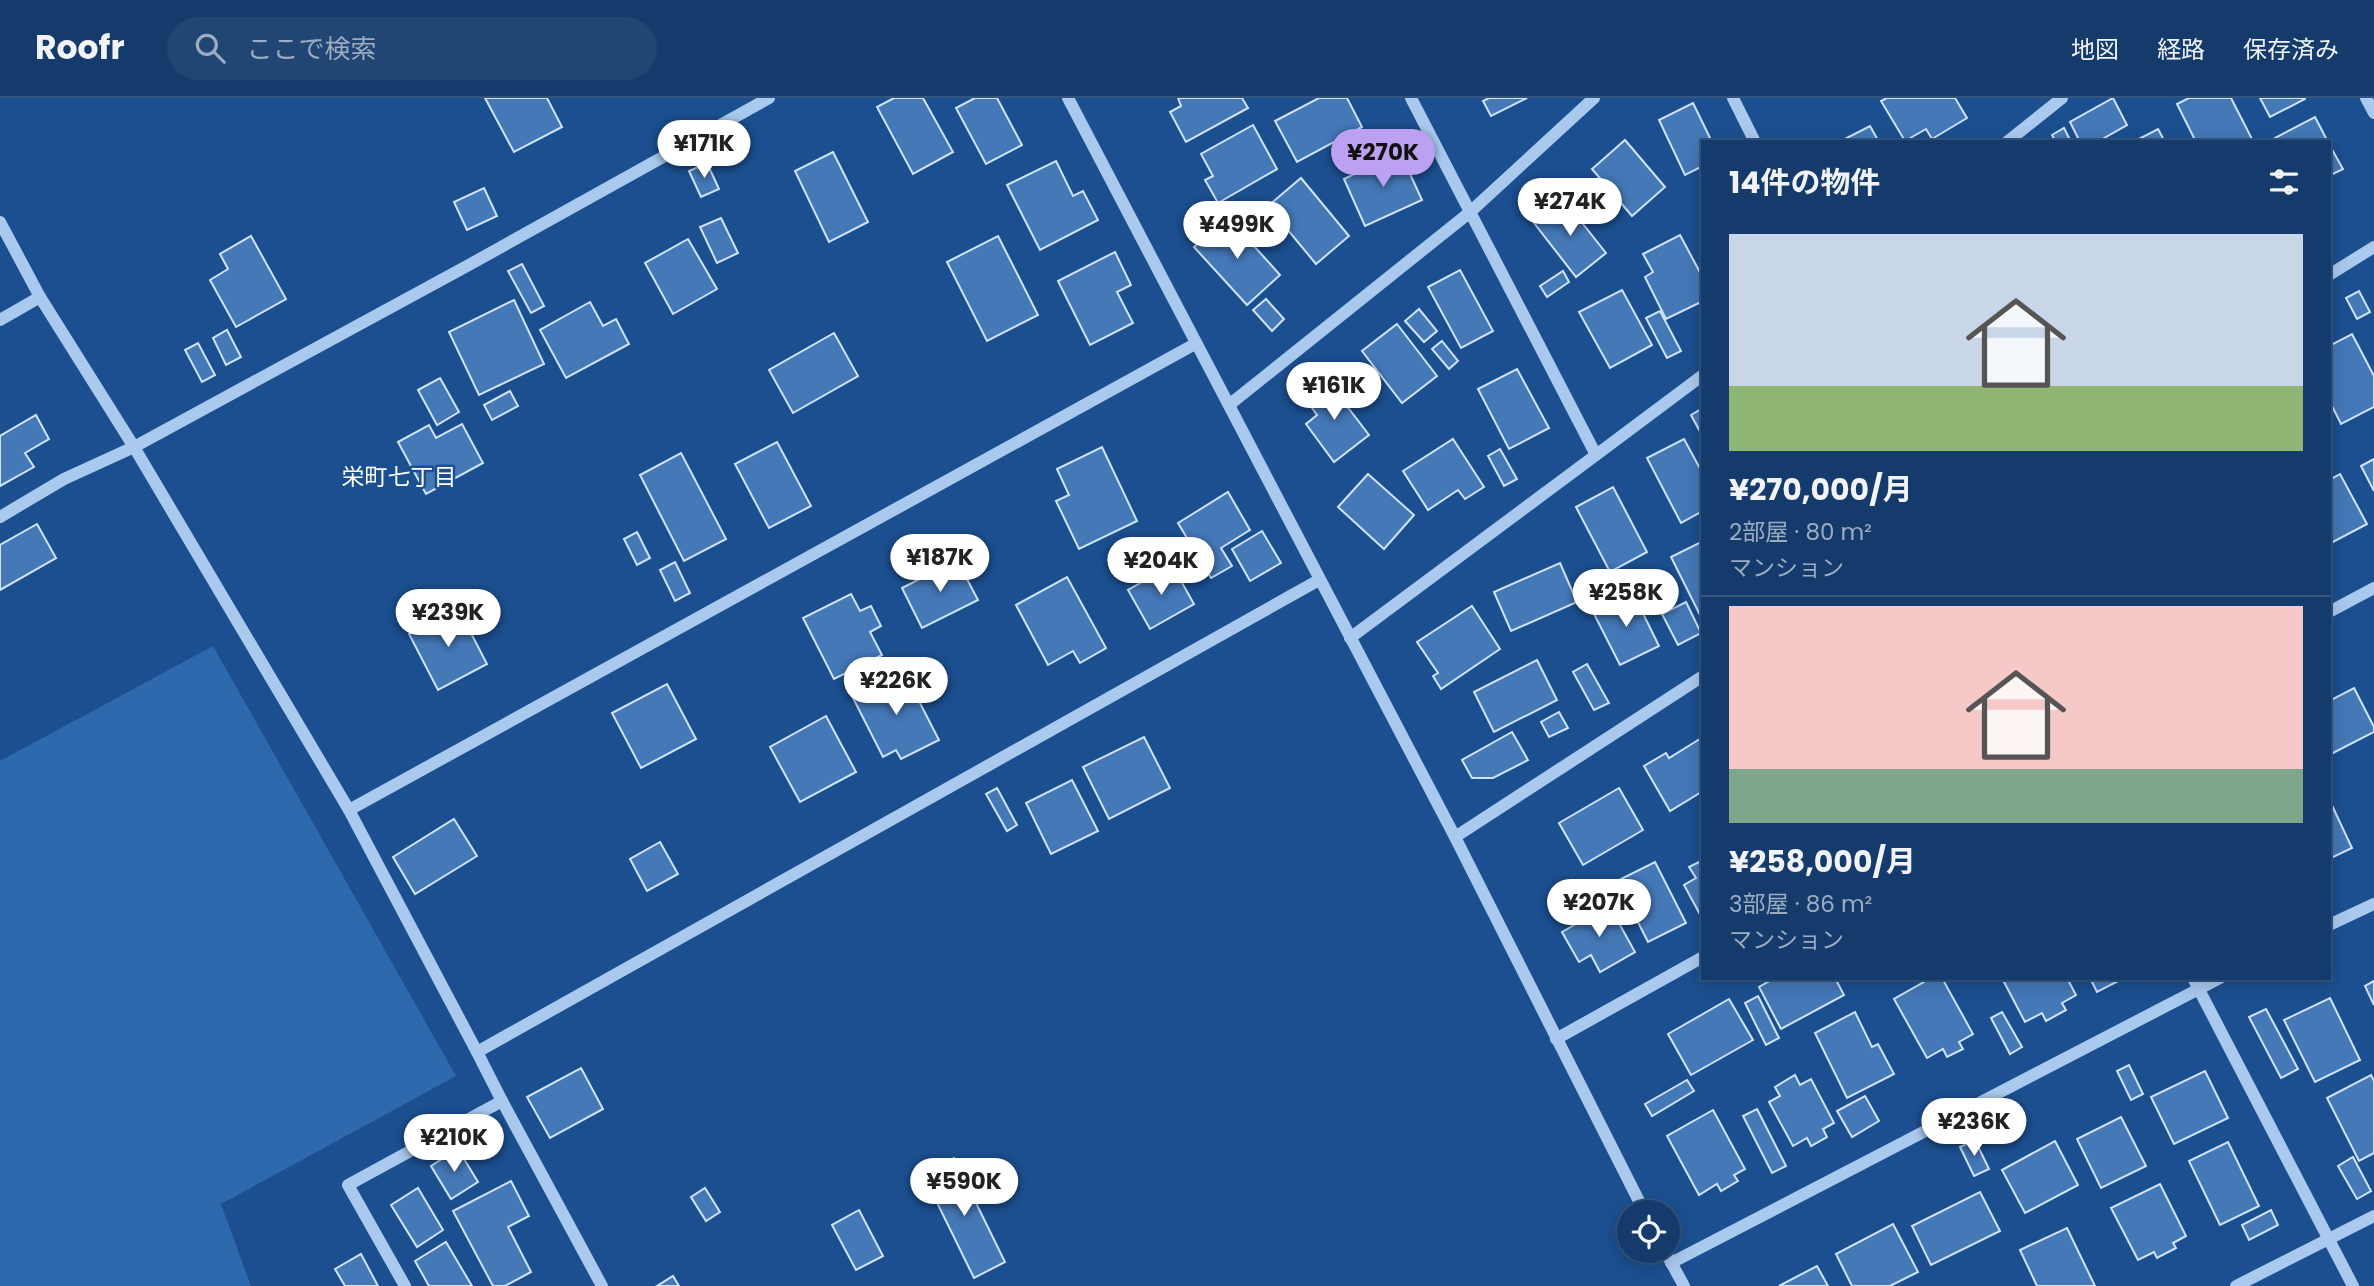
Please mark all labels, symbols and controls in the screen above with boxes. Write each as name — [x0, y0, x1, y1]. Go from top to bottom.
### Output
search box — [167, 17, 657, 80]
text: Roofr — [35, 24, 125, 71]
icon: search — [191, 29, 229, 67]
text: ここで検索 — [247, 31, 377, 67]
text: 地図 — [2071, 33, 2119, 66]
text: 経路 — [2157, 33, 2205, 66]
text: 保存済み — [2243, 33, 2339, 66]
pin: ¥171K — [655, 120, 753, 180]
text: ¥171K — [673, 127, 735, 159]
pin: ¥270K — [1334, 130, 1432, 189]
text: ¥270K — [1347, 136, 1419, 168]
text: 14件の物件 — [1729, 161, 1881, 204]
icon: filters — [2265, 163, 2303, 201]
pin: ¥274K — [1521, 178, 1619, 238]
text: ¥274K — [1534, 185, 1606, 217]
pin: ¥499K — [1188, 202, 1286, 261]
text: ¥499K — [1199, 208, 1275, 240]
icon: home — [1953, 280, 2079, 406]
pin: ¥161K — [1285, 362, 1383, 422]
text: ¥161K — [1302, 369, 1366, 401]
district label: 栄町七丁目 — [342, 461, 457, 493]
text: ¥270,000/月 — [1729, 468, 1913, 511]
text: 2部屋 · 80 m² — [1729, 516, 1872, 548]
pin: ¥187K — [891, 534, 989, 594]
pin: ¥204K — [1112, 538, 1210, 597]
text: ¥187K — [906, 541, 974, 573]
text: ¥204K — [1123, 544, 1199, 576]
text: マンション — [1729, 552, 1844, 584]
pin: ¥258K — [1577, 570, 1675, 629]
text: ¥258K — [1589, 576, 1663, 608]
pin: ¥239K — [399, 589, 497, 649]
text: ¥239K — [412, 596, 484, 628]
icon: home — [1953, 652, 2079, 778]
pin: ¥226K — [847, 658, 945, 717]
text: ¥226K — [860, 664, 932, 696]
text: ¥258,000/月 — [1729, 840, 1916, 883]
pin: ¥207K — [1550, 880, 1648, 939]
text: ¥207K — [1563, 886, 1635, 918]
text: 3部屋 · 86 m² — [1729, 888, 1872, 920]
text: マンション — [1729, 924, 1844, 956]
pin: ¥236K — [1925, 1098, 2023, 1158]
text: ¥236K — [1937, 1105, 2011, 1137]
pin: ¥210K — [405, 1114, 503, 1174]
text: ¥210K — [420, 1121, 488, 1153]
pin: ¥590K — [915, 1158, 1013, 1218]
text: ¥590K — [926, 1165, 1002, 1197]
map controls — [1617, 1200, 1680, 1263]
button: locate — [1617, 1200, 1680, 1263]

